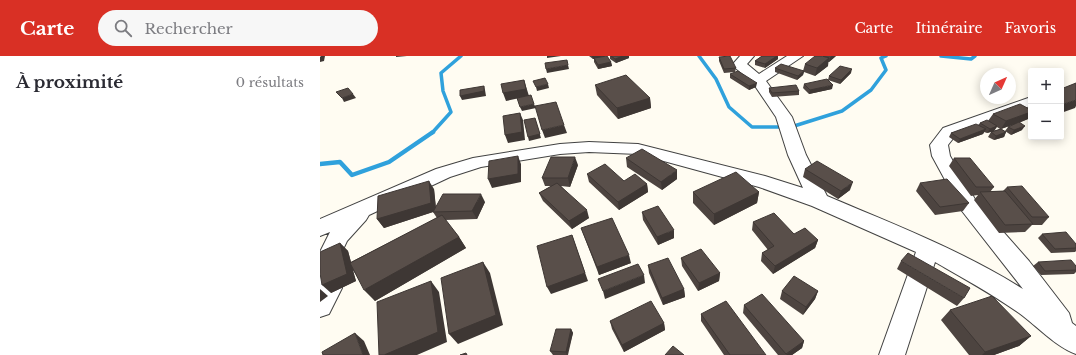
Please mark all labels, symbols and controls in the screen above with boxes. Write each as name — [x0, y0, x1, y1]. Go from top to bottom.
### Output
search box — [98, 10, 378, 46]
text: Carte — [20, 17, 74, 40]
icon: search — [112, 17, 134, 39]
text: Rechercher — [144, 19, 233, 38]
text: Carte — [854, 19, 893, 37]
text: Itinéraire — [915, 19, 982, 37]
text: Favoris — [1004, 19, 1056, 37]
north arrow — [980, 68, 1016, 104]
map controls — [1028, 68, 1064, 140]
button: + — [1028, 68, 1064, 104]
text: À proximité — [16, 72, 123, 93]
text: 0 résultats — [236, 74, 304, 91]
button: − — [1028, 104, 1064, 140]

